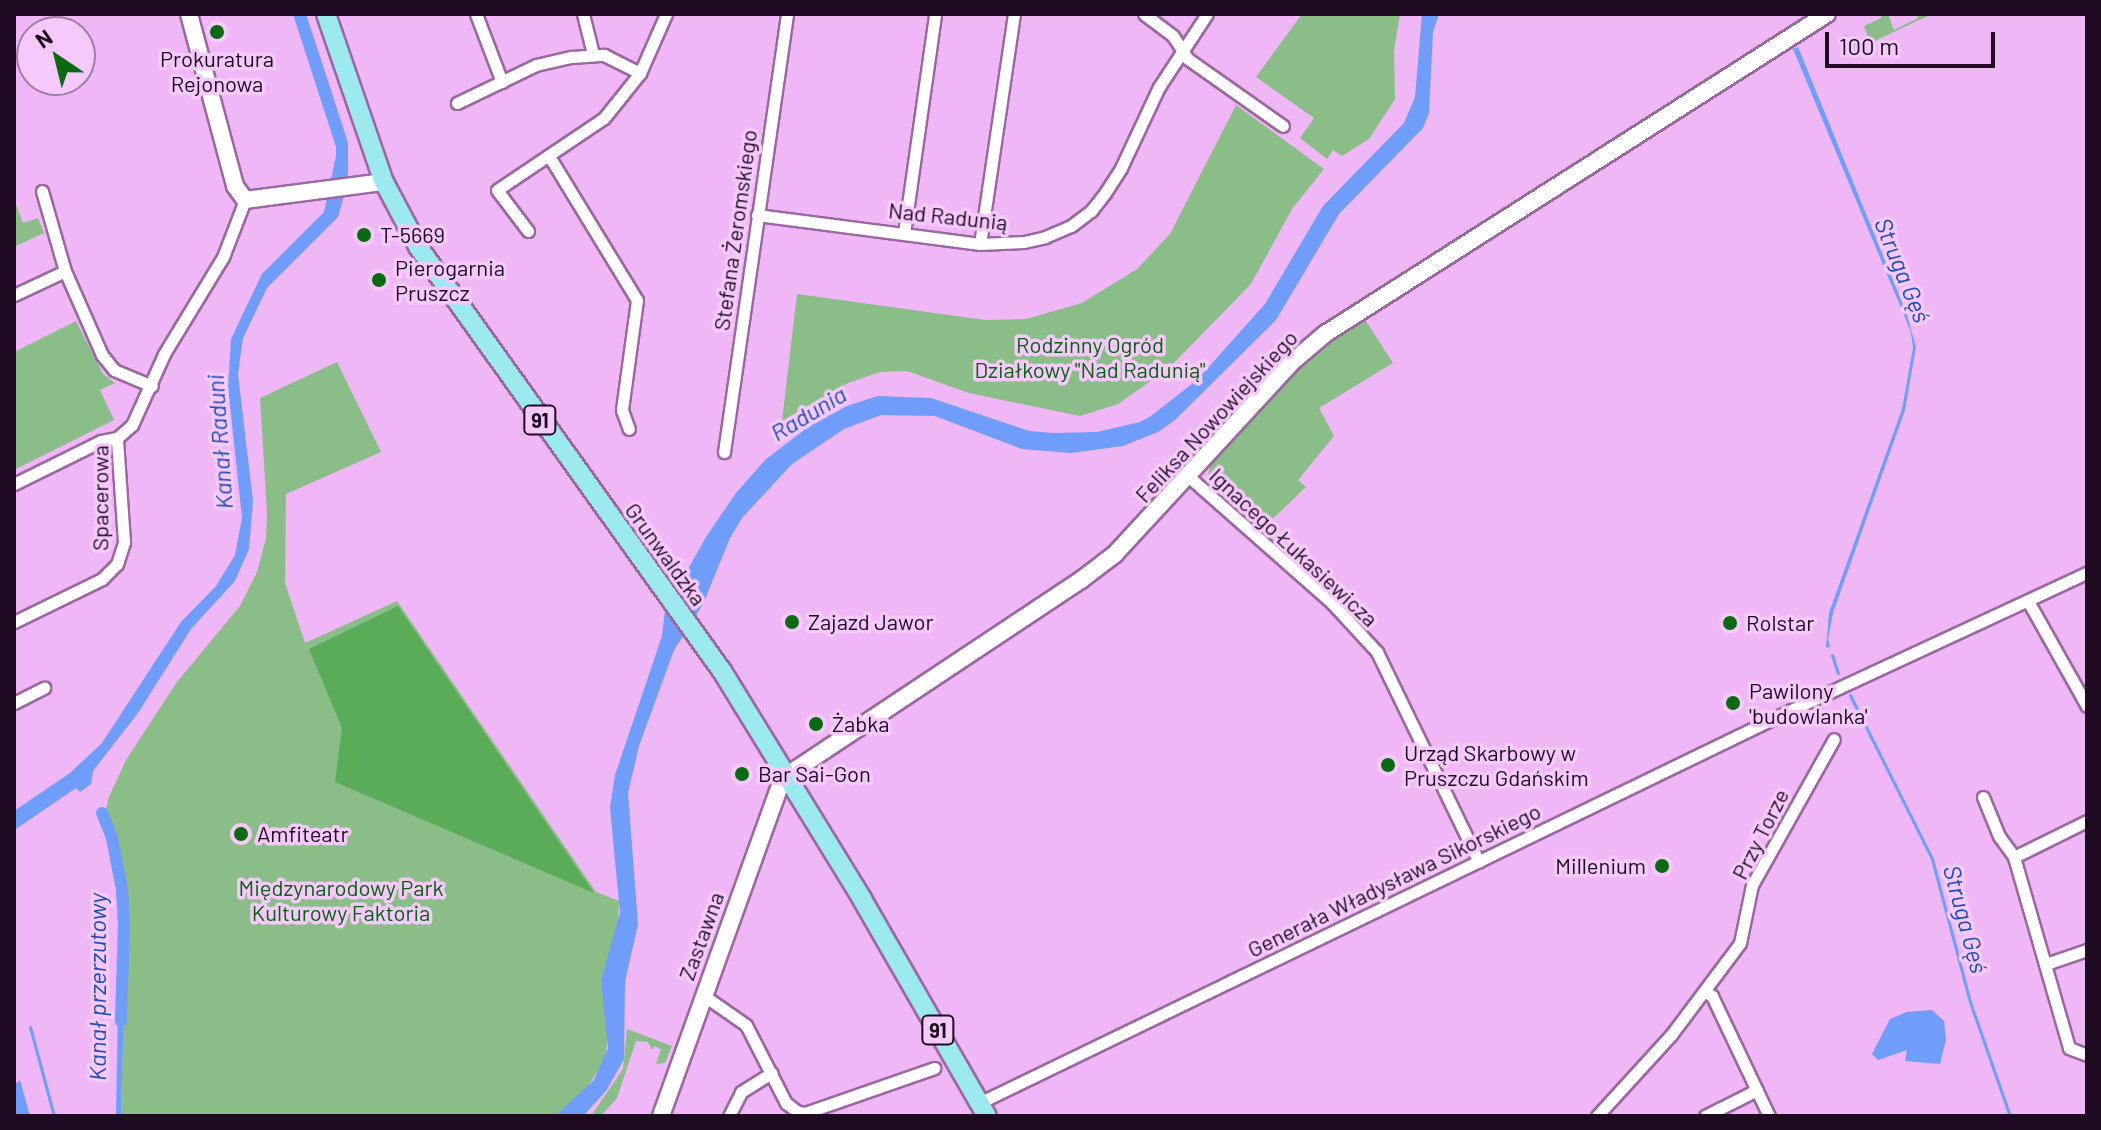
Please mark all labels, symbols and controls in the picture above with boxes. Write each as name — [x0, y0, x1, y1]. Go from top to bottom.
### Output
north arrow — [16, 16, 96, 96]
scale bar — [1829, 16, 1999, 66]
text: N — [30, 23, 57, 53]
marker: Prokuratura Rejonowa — [208, 23, 226, 41]
text: 100 m — [1839, 31, 1899, 60]
place label: Prokuratura Rejonowa — [160, 45, 274, 96]
street label: Stefana Żeromskiego — [708, 128, 762, 332]
street label: Nad Radunią — [887, 197, 1009, 235]
water label: Struga Gęś — [1869, 213, 1937, 327]
place label: T-5669 — [380, 222, 445, 248]
marker: T-5669 — [355, 226, 373, 244]
place label: Pierogarnia Pruszcz — [395, 254, 505, 306]
marker: Pierogarnia Pruszcz — [370, 271, 388, 289]
street label: Feliksa Nowowiejskiego — [1129, 324, 1303, 508]
park label: Rodzinny Ogród Działkowy "Nad Radunią" — [975, 331, 1205, 382]
water label: Kanał Raduni — [200, 374, 238, 510]
water label: Radunia — [765, 379, 851, 447]
road number: 91 — [522, 404, 558, 436]
street label: Spacerowa — [87, 445, 113, 551]
street label: Ignacego Łukasiewicza — [1204, 462, 1384, 632]
street label: Grunwaldzka — [620, 497, 712, 611]
place label: Zajazd Jawor — [808, 609, 933, 635]
place label: Rolstar — [1746, 610, 1814, 636]
marker: Zajazd Jawor — [783, 613, 801, 631]
marker: Rolstar — [1721, 614, 1739, 632]
place label: Pawilony 'budowlanka' — [1749, 677, 1868, 728]
marker: Pawilony 'budowlanka' — [1724, 694, 1742, 712]
place label: Żabka — [832, 711, 889, 737]
marker: Żabka — [807, 715, 825, 733]
place label: Urząd Skarbowy w Pruszczu Gdańskim — [1404, 739, 1589, 790]
marker: Urząd Skarbowy w Pruszczu Gdańskim — [1379, 756, 1397, 774]
place label: Bar Sai-Gon — [758, 761, 871, 787]
marker: Bar Sai-Gon — [733, 765, 751, 783]
street label: Przy Torze — [1726, 784, 1794, 884]
street label: Generała Władysława Sikorskiego — [1243, 797, 1545, 963]
place label: Amfiteatr — [257, 821, 348, 847]
marker: Amfiteatr — [232, 825, 250, 843]
place label: Millenium — [1555, 853, 1646, 879]
marker: Millenium — [1653, 857, 1671, 875]
water label: Struga Gęś — [1938, 862, 1994, 976]
park label: Międzynarodowy Park Kulturowy Faktoria — [238, 874, 444, 926]
street label: Zastawna — [673, 888, 729, 984]
water label: Kanał przerzutowy — [83, 893, 111, 1081]
road number: 91 — [920, 1014, 956, 1046]

